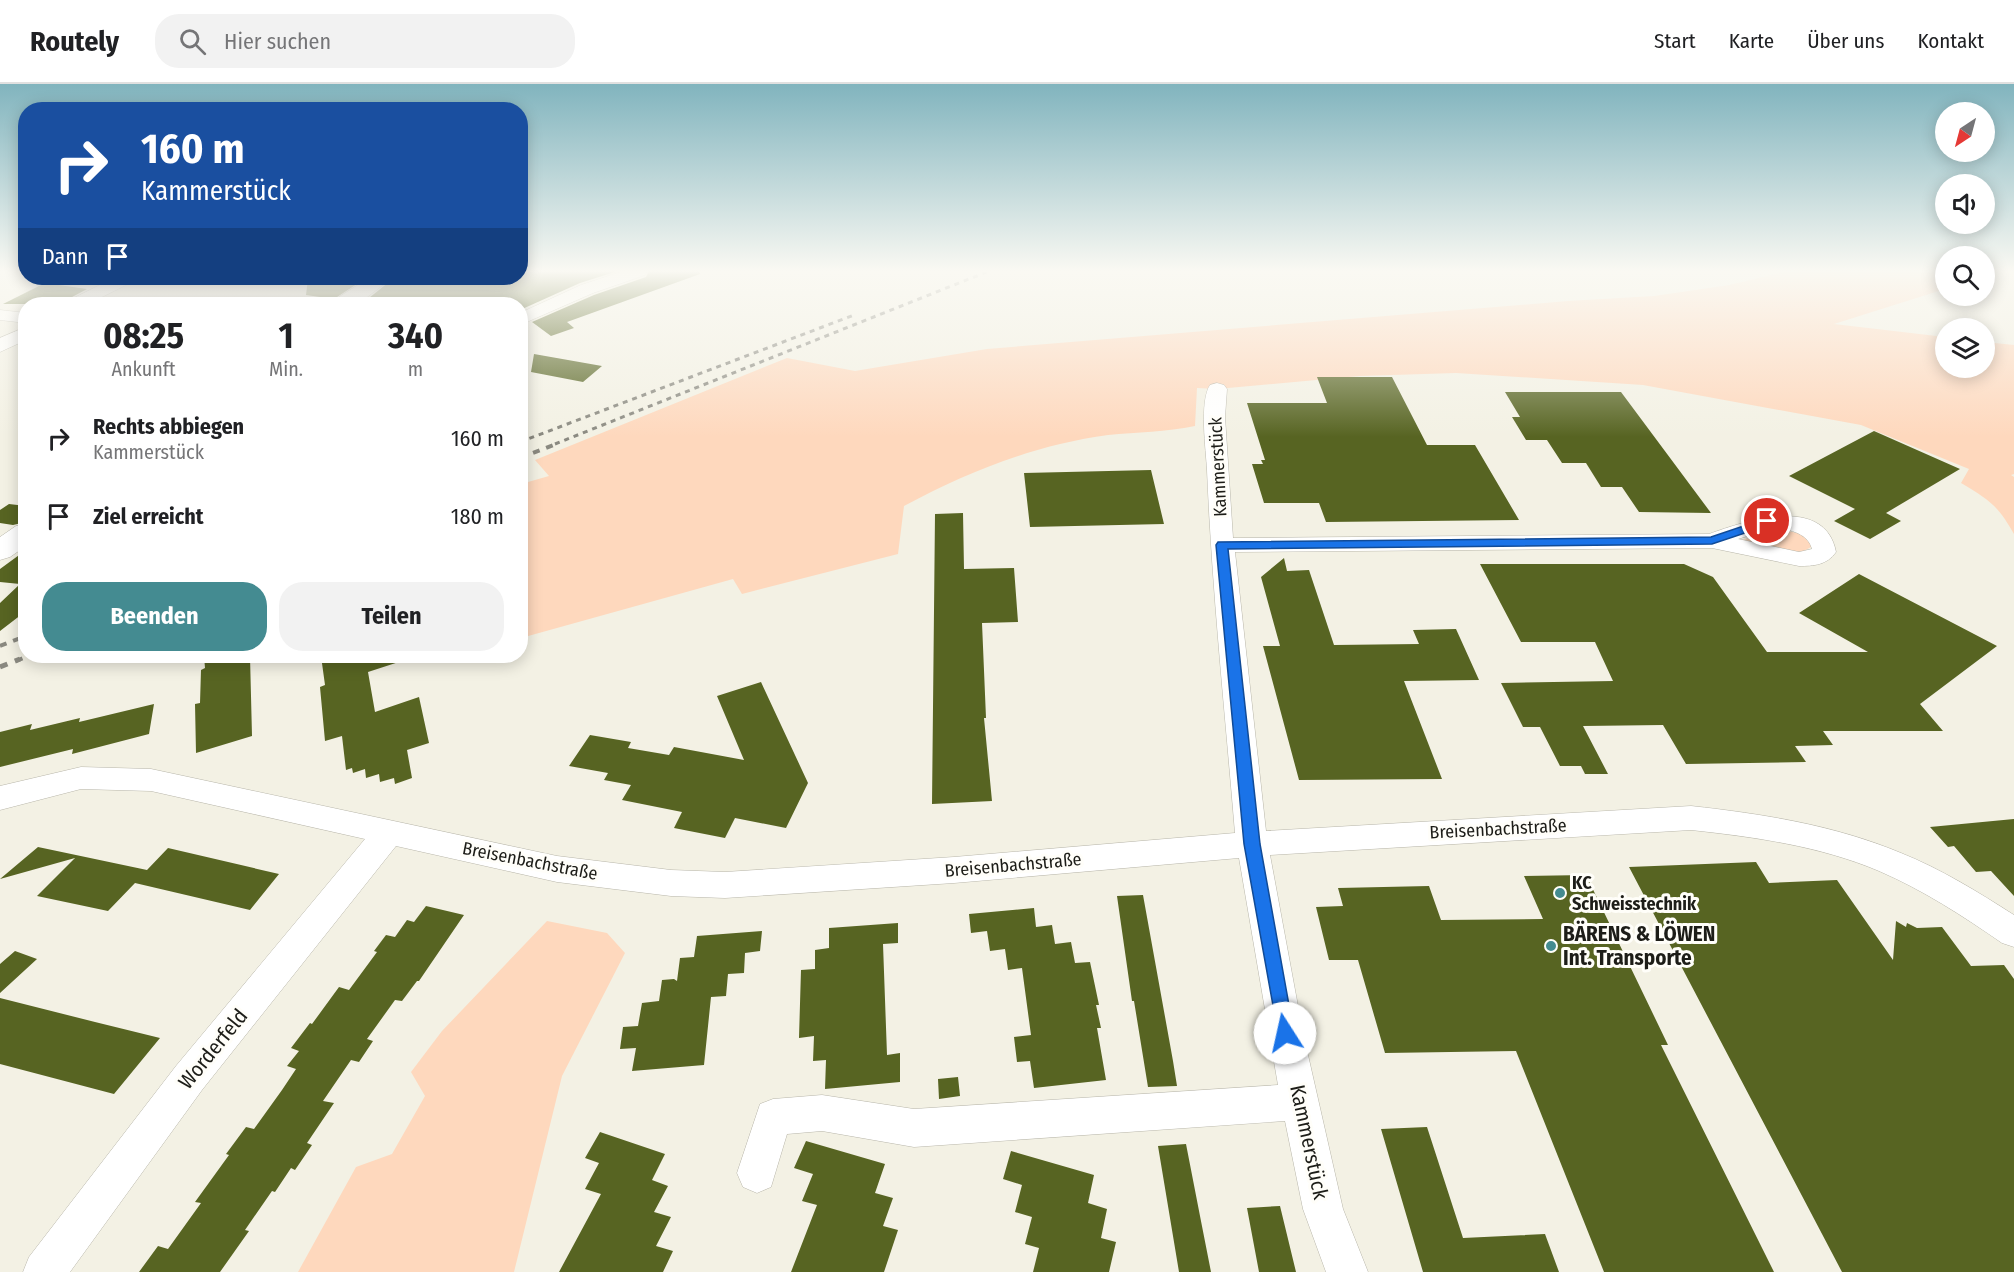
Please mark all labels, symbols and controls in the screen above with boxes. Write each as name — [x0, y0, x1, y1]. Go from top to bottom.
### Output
search box — [155, 14, 575, 68]
text: Routely — [30, 25, 119, 58]
icon: search — [176, 25, 209, 58]
text: Hier suchen — [224, 28, 331, 55]
text: Start — [1654, 28, 1696, 54]
text: Karte — [1729, 28, 1774, 54]
text: Über uns — [1807, 28, 1884, 54]
text: Kontakt — [1917, 28, 1984, 54]
north arrow — [1935, 102, 1995, 162]
map controls — [1935, 102, 1995, 378]
text: 160 m — [141, 124, 244, 174]
icon: right — [42, 126, 120, 204]
button: sound — [1935, 174, 1995, 234]
text: Kammerstück — [141, 175, 291, 207]
icon: arrive — [101, 240, 134, 273]
text: Dann — [42, 243, 89, 270]
button: search — [1935, 246, 1995, 306]
text: 08:25 — [103, 314, 184, 358]
text: 1 — [278, 314, 294, 358]
text: 340 — [388, 314, 443, 358]
button: layers — [1935, 318, 1995, 378]
text: Ankunft — [112, 357, 175, 381]
text: Min. — [269, 357, 303, 381]
text: m — [408, 357, 423, 381]
text: Rechts abbiegen — [93, 413, 244, 440]
street label: Kammerstück — [1204, 416, 1232, 517]
icon: right — [42, 422, 75, 455]
text: 160 m — [451, 425, 504, 452]
text: Kammerstück — [93, 440, 204, 464]
pin — [1741, 495, 1792, 546]
icon: arrive — [42, 500, 75, 533]
text: Ziel erreicht — [93, 503, 204, 530]
text: 180 m — [451, 503, 504, 530]
icon: arrive — [1750, 504, 1783, 537]
button: Beenden — [42, 582, 267, 651]
button: Teilen — [279, 582, 504, 651]
street label: Breisenbachstraße — [1429, 814, 1567, 844]
street label: Breisenbachstraße — [461, 837, 600, 885]
street label: Breisenbachstraße — [944, 848, 1082, 882]
place label: KC Schweisstechnik — [1572, 872, 1697, 915]
marker: KC Schweisstechnik — [1553, 886, 1567, 900]
place label: BÄRENS & LÖWEN Int. Transporte — [1563, 920, 1715, 971]
marker: BÄRENS & LÖWEN Int. Transporte — [1544, 939, 1558, 953]
position arrow — [1253, 1001, 1317, 1065]
street label: Worderfeld — [173, 1004, 253, 1094]
street label: Kammerstück — [1284, 1082, 1334, 1202]

